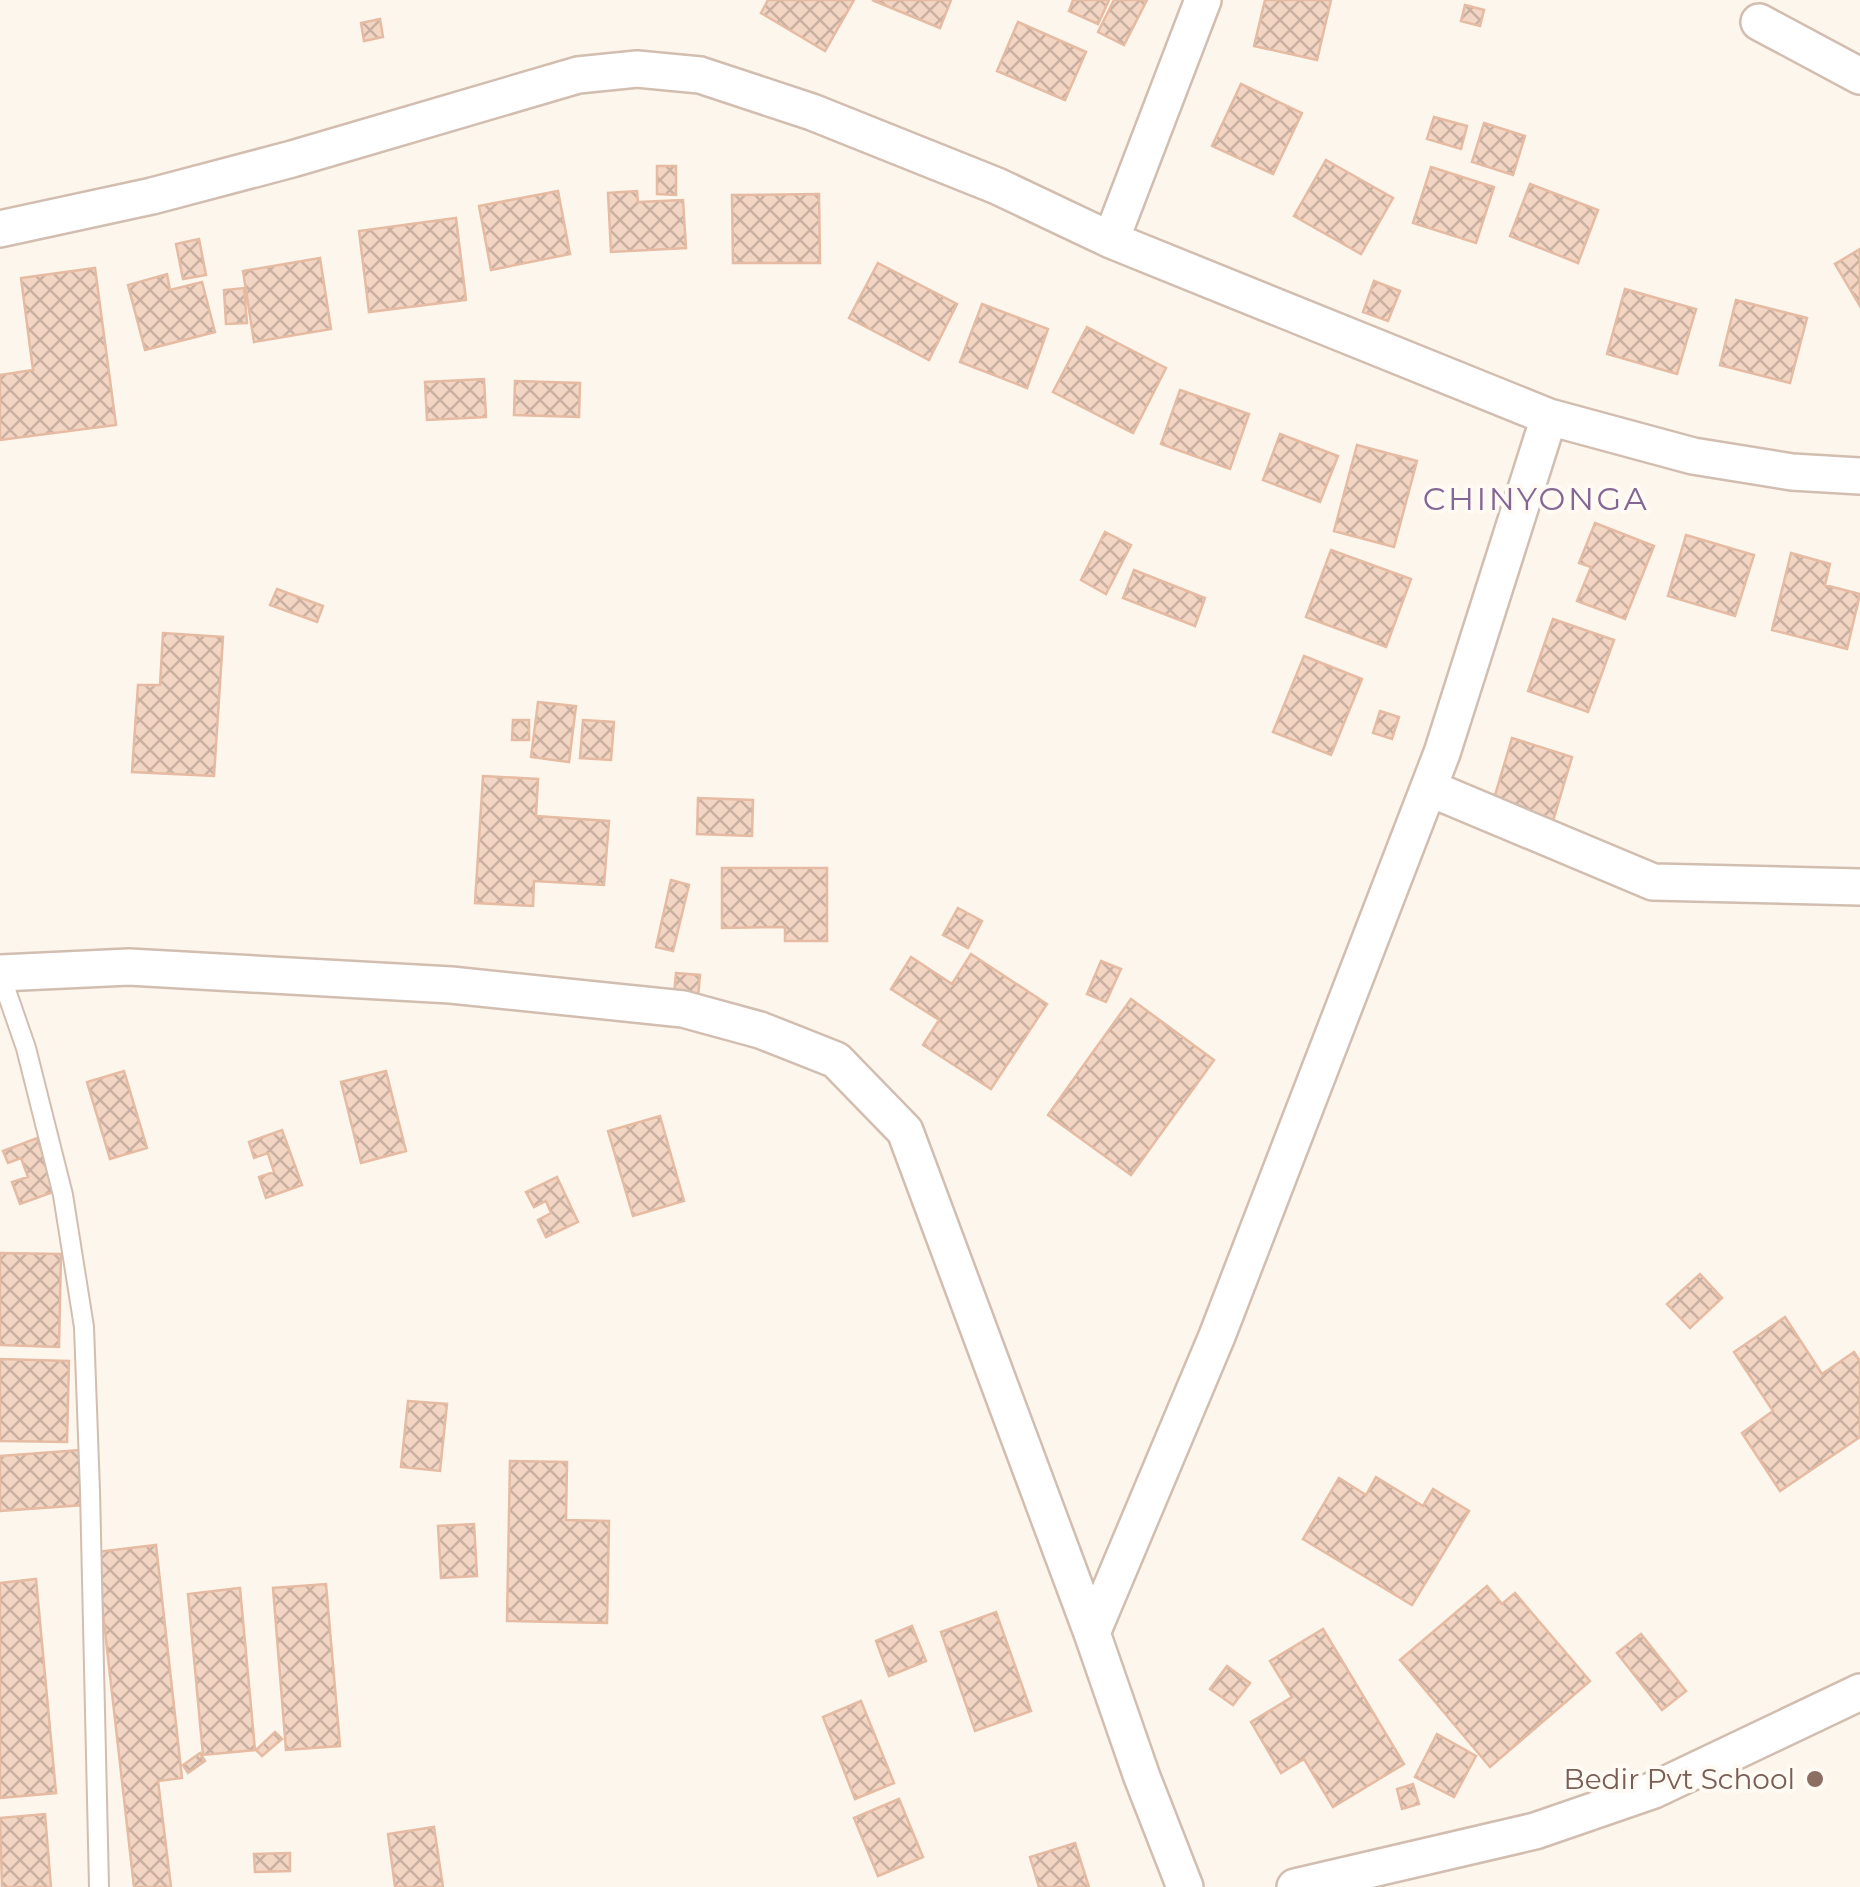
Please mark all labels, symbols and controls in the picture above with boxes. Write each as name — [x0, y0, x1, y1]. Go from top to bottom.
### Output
district label: CHINYONGA — [1423, 479, 1649, 518]
place label: Bedir Pvt School — [1564, 1762, 1795, 1796]
marker: Bedir Pvt School — [1804, 1768, 1826, 1790]

